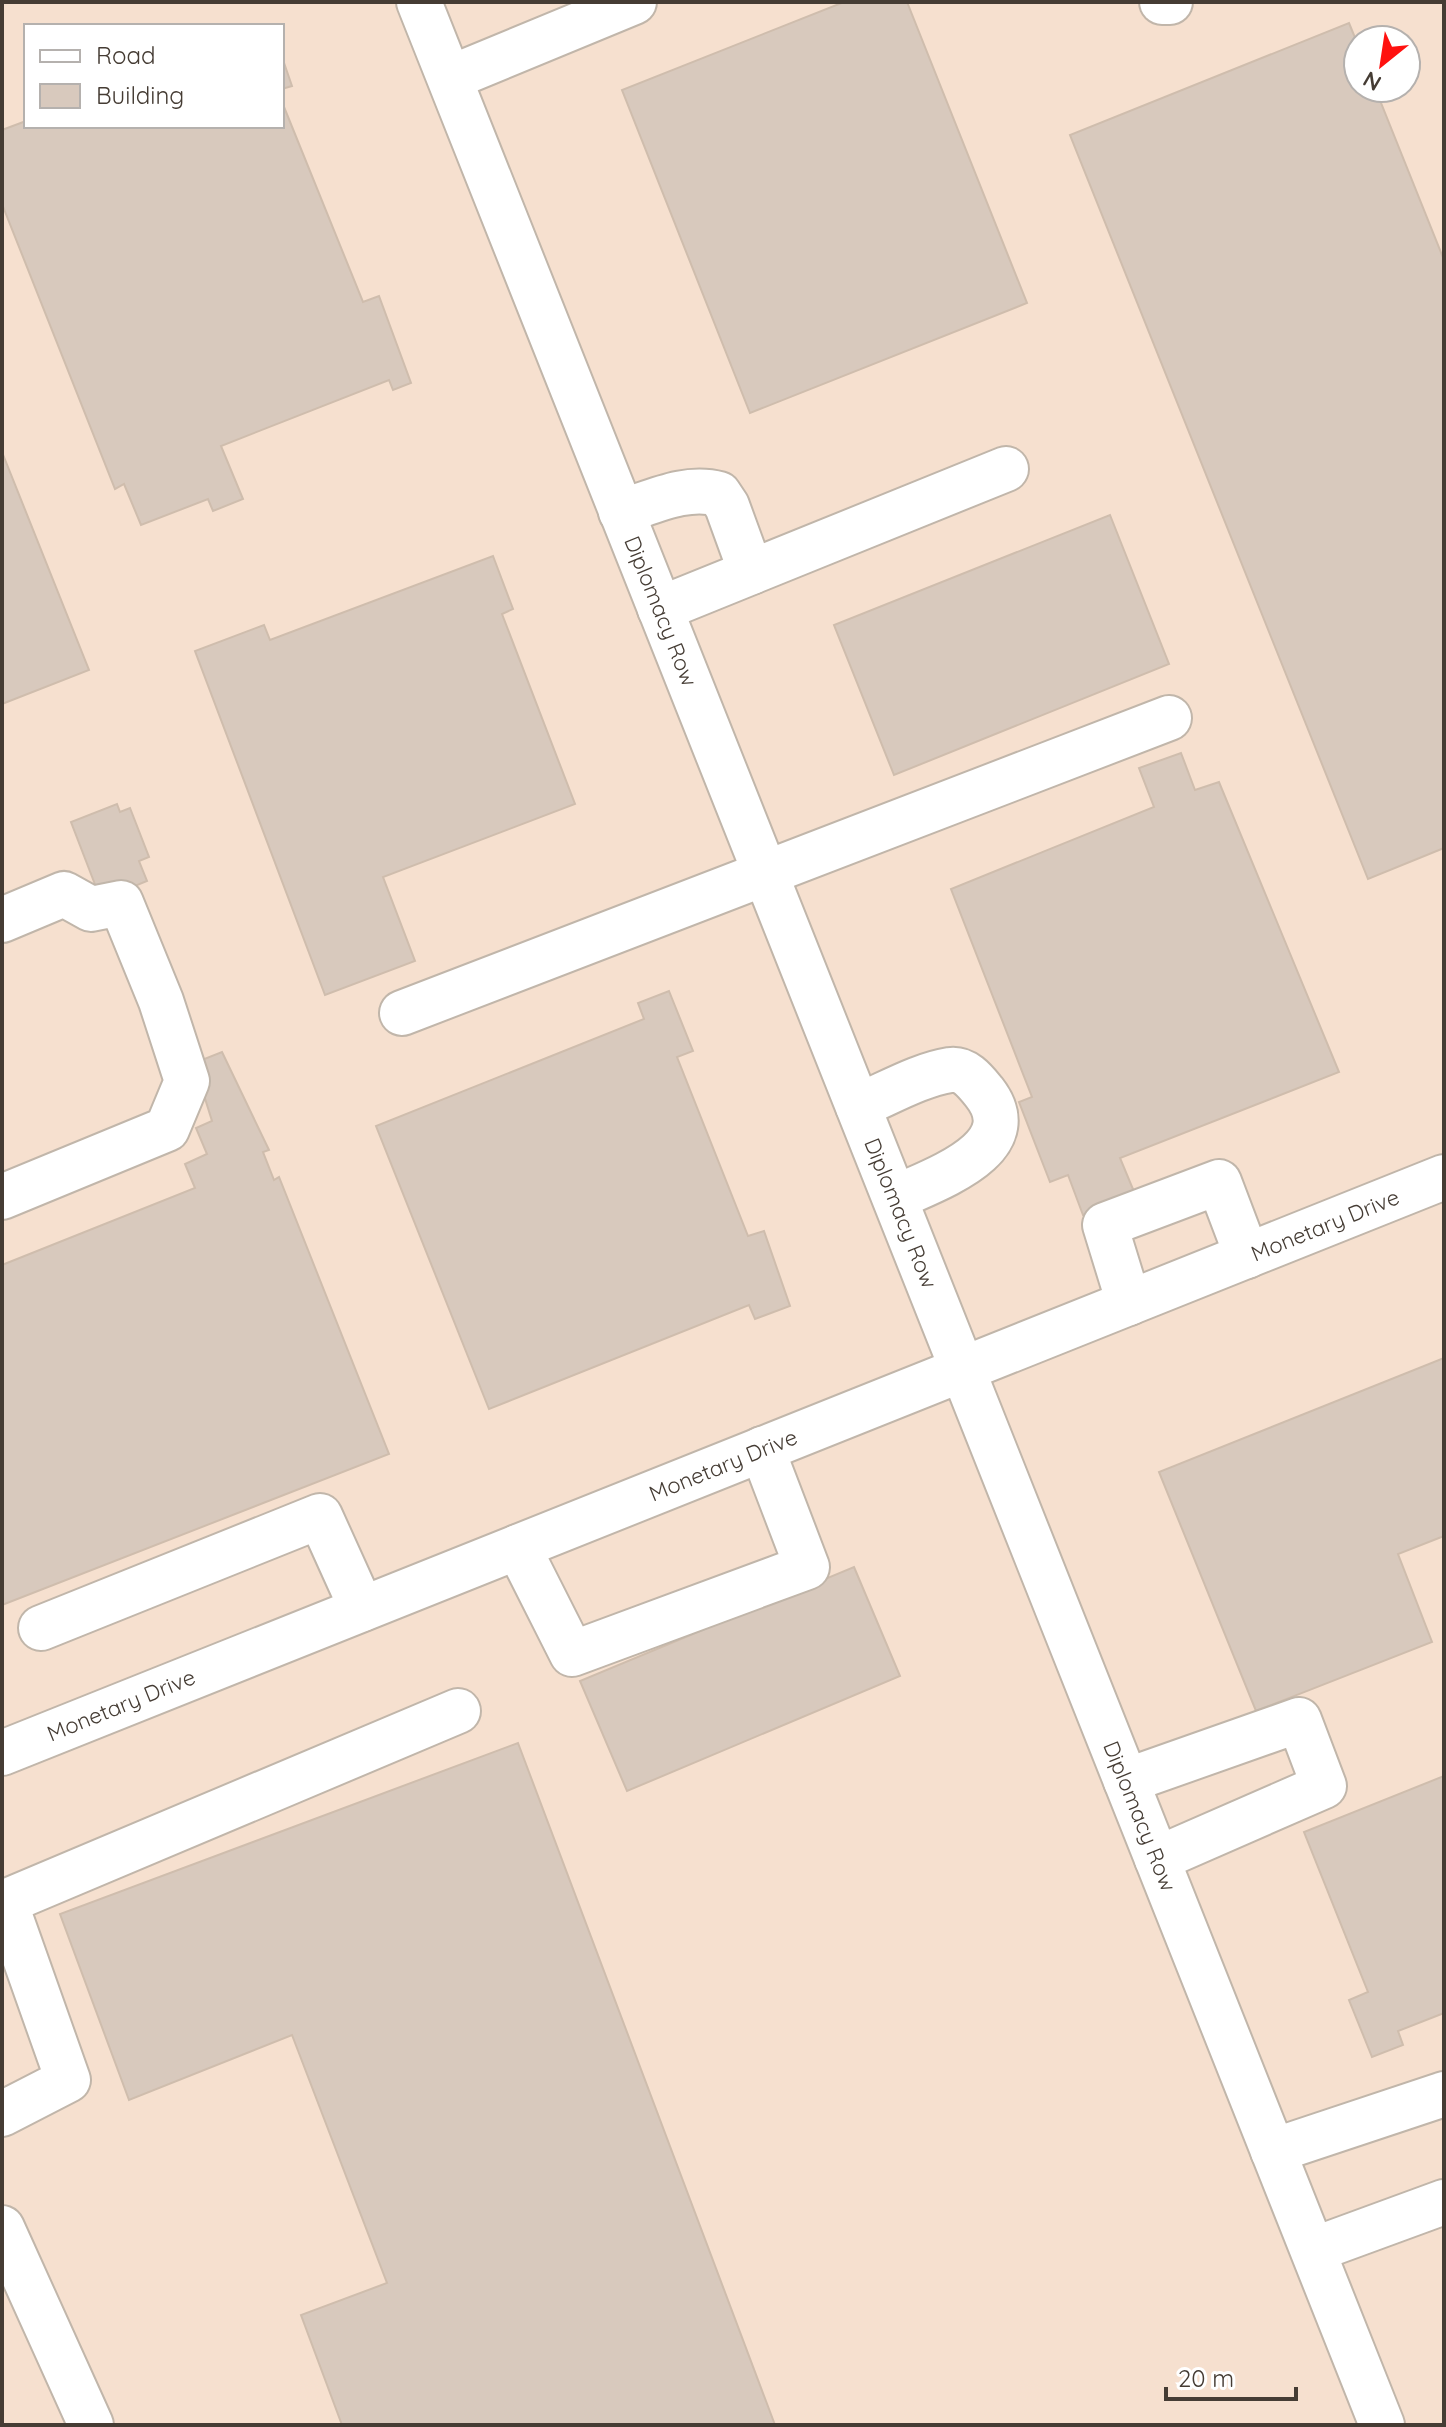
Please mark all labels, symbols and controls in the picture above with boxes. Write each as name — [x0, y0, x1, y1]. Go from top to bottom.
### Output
legend — [24, 24, 284, 128]
north arrow — [1342, 24, 1422, 104]
text: Road — [96, 40, 156, 70]
text: N — [1358, 65, 1386, 97]
text: Building — [96, 80, 184, 110]
street label: Diplomacy Row — [618, 532, 704, 690]
street label: Diplomacy Row — [858, 1134, 944, 1292]
street label: Monetary Drive — [1247, 1183, 1403, 1267]
street label: Monetary Drive — [645, 1423, 801, 1507]
street label: Monetary Drive — [43, 1663, 199, 1747]
street label: Diplomacy Row — [1097, 1737, 1183, 1895]
scale bar — [1166, 2351, 1296, 2401]
text: 20 m — [1178, 2363, 1234, 2393]

